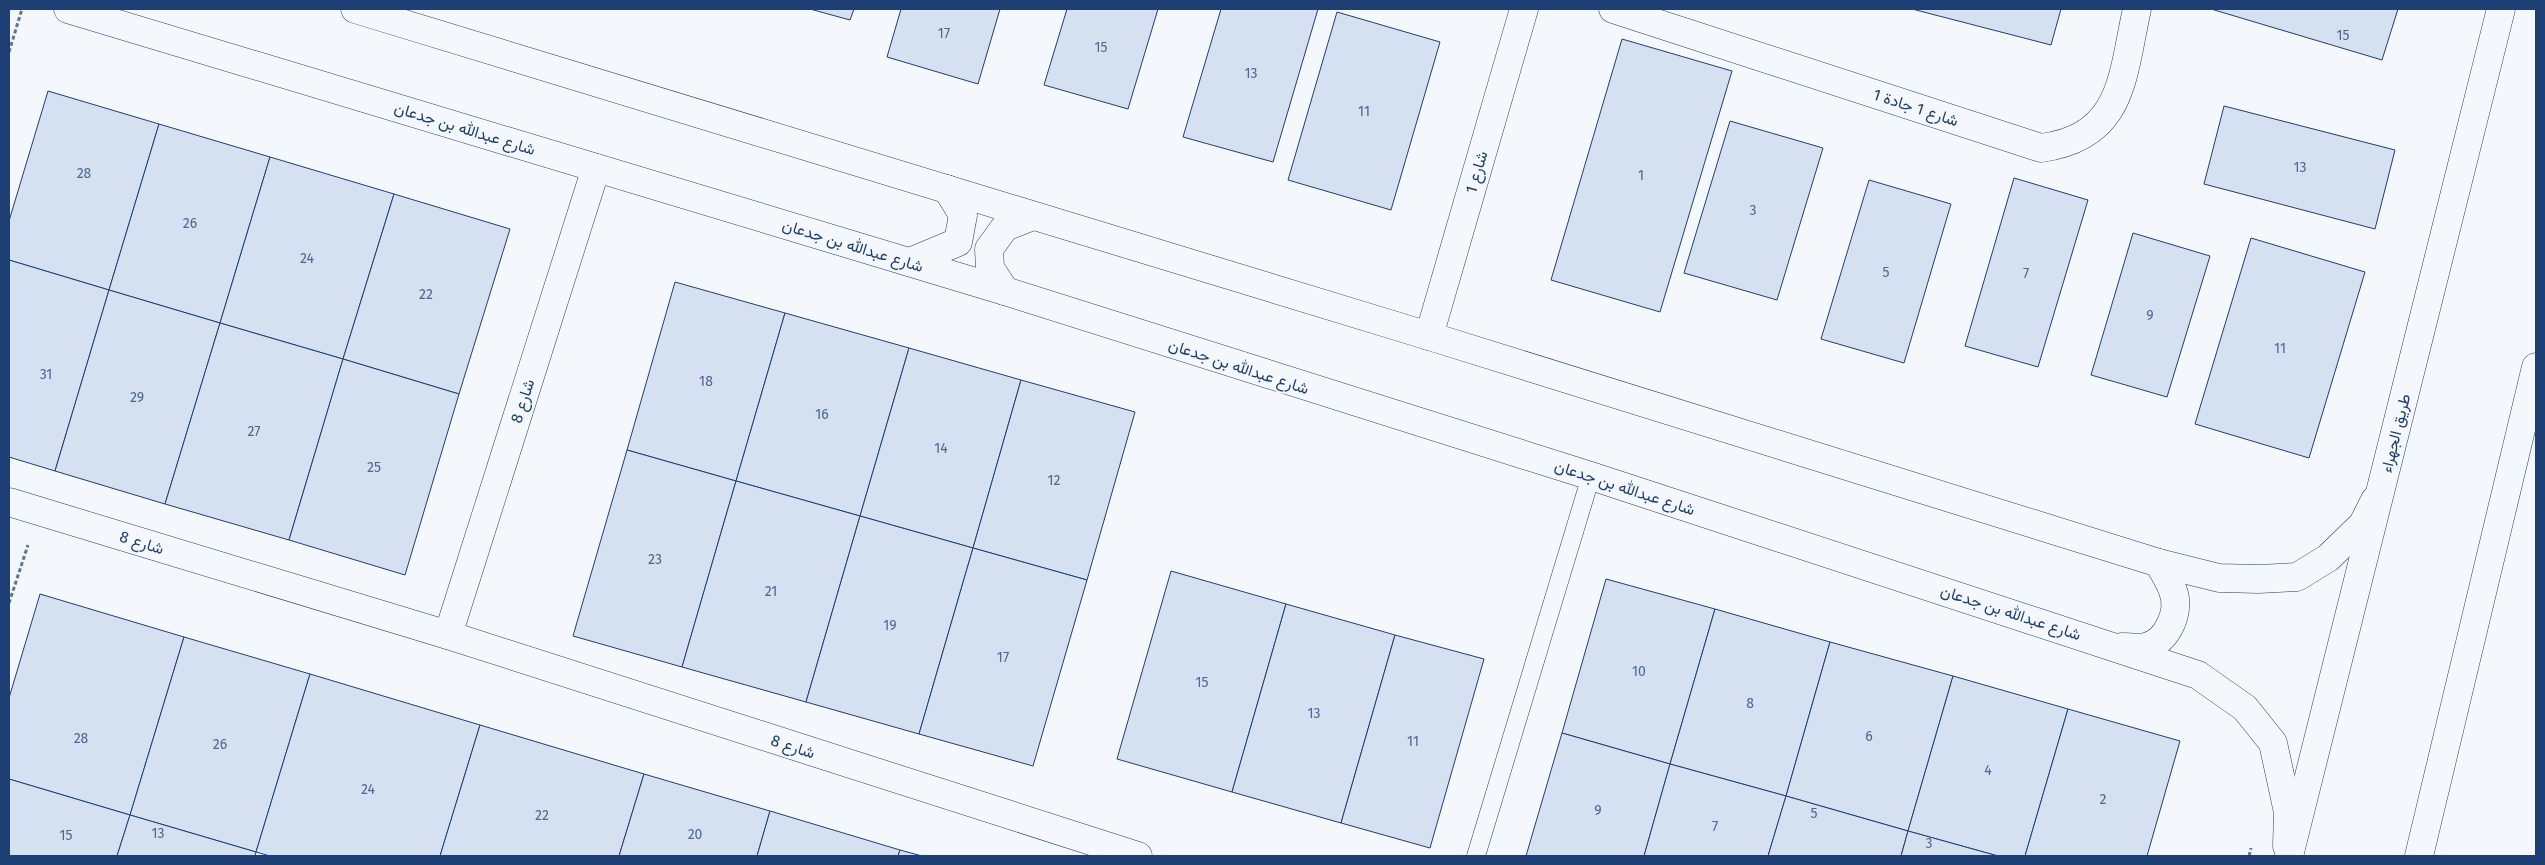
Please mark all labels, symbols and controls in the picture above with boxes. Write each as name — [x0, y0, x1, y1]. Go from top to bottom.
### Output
house number: 17 — [938, 25, 950, 42]
house number: 15 — [2336, 27, 2350, 44]
house number: 15 — [1094, 39, 1108, 56]
house number: 13 — [1244, 65, 1258, 82]
street label: شارع 1 جادة 1 — [1870, 85, 1961, 132]
street label: شارع عبدالله بن جدعان — [392, 98, 538, 161]
house number: 11 — [1358, 103, 1370, 120]
street label: شارع 1 — [1461, 149, 1494, 196]
house number: 13 — [2293, 159, 2307, 176]
house number: 28 — [77, 165, 92, 182]
house number: 1 — [1638, 167, 1644, 184]
house number: 3 — [1750, 202, 1757, 219]
house number: 26 — [183, 215, 197, 232]
street label: شارع عبدالله بن جدعان — [780, 215, 926, 278]
house number: 24 — [300, 250, 315, 267]
house number: 5 — [1882, 264, 1890, 281]
house number: 7 — [2023, 265, 2029, 282]
house number: 22 — [419, 286, 433, 303]
house number: 9 — [2146, 307, 2154, 324]
street label: شارع عبدالله بن جدعان — [1166, 335, 1311, 400]
house number: 11 — [2274, 340, 2286, 357]
house number: 31 — [40, 366, 52, 383]
house number: 18 — [699, 373, 713, 390]
street label: شارع 8 — [506, 377, 540, 426]
house number: 29 — [130, 389, 144, 406]
street label: طريق الجهراء — [2377, 392, 2415, 475]
house number: 16 — [815, 406, 829, 423]
house number: 27 — [247, 423, 261, 440]
house number: 14 — [934, 440, 948, 457]
street label: شارع عبدالله بن جدعان — [1552, 456, 1697, 521]
house number: 25 — [367, 459, 381, 476]
house number: 12 — [1048, 472, 1061, 489]
street label: شارع 8 — [117, 527, 166, 560]
house number: 23 — [648, 551, 662, 568]
street label: شارع عبدالله بن جدعان — [1938, 581, 2083, 646]
house number: 21 — [765, 583, 777, 600]
house number: 19 — [883, 617, 897, 634]
house number: 17 — [997, 649, 1009, 666]
house number: 10 — [1632, 663, 1646, 680]
house number: 15 — [1195, 674, 1209, 691]
house number: 8 — [1746, 695, 1754, 712]
house number: 13 — [1307, 705, 1321, 722]
house number: 6 — [1865, 728, 1873, 745]
house number: 28 — [74, 730, 89, 747]
street label: شارع 8 — [768, 730, 817, 764]
house number: 11 — [1407, 733, 1419, 750]
house number: 26 — [213, 736, 227, 753]
house number: 4 — [1984, 762, 1992, 779]
house number: 24 — [361, 781, 376, 798]
house number: 2 — [2100, 791, 2107, 808]
house number: 9 — [1594, 802, 1602, 819]
house number: 5 — [1810, 805, 1818, 822]
house number: 22 — [535, 807, 549, 824]
house number: 7 — [1712, 818, 1718, 835]
house number: 13 — [151, 825, 165, 842]
house number: 20 — [688, 826, 703, 843]
house number: 15 — [59, 827, 73, 844]
house number: 3 — [1926, 835, 1933, 852]

